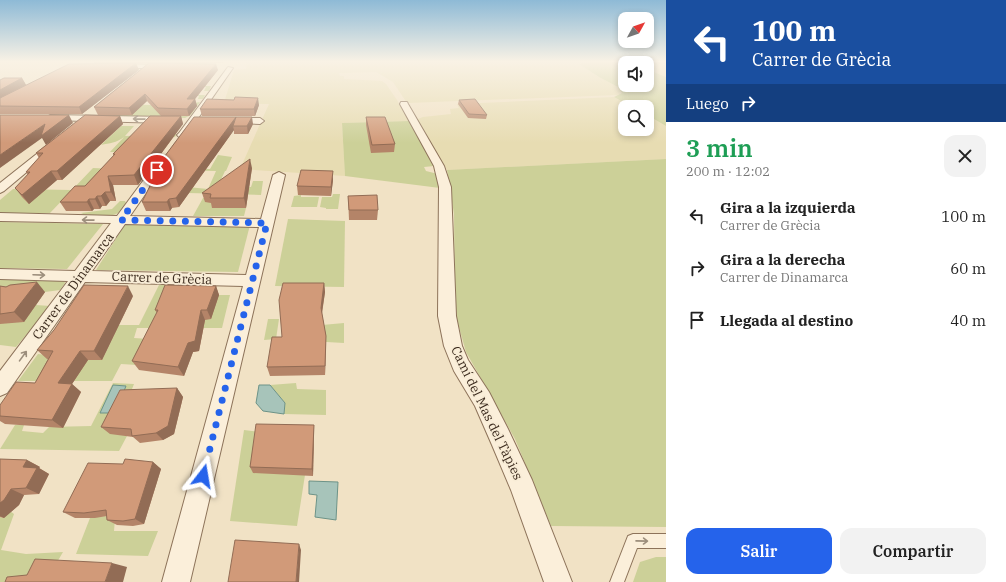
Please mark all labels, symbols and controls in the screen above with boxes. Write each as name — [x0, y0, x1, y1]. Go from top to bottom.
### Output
north arrow — [618, 12, 654, 48]
map controls — [618, 12, 654, 136]
text: 100 m — [752, 12, 836, 49]
icon: left — [686, 16, 738, 68]
text: Carrer de Grècia — [752, 48, 891, 71]
button: sound — [618, 56, 654, 92]
icon: right — [737, 92, 759, 114]
text: Luego — [686, 94, 729, 113]
button: search — [618, 100, 654, 136]
one-way arrow — [133, 116, 146, 123]
text: 3 min — [686, 132, 753, 164]
button: close — [944, 135, 986, 177]
pin — [140, 153, 174, 187]
icon: arrive — [146, 159, 168, 181]
text: 200 m · 12:02 — [686, 163, 770, 180]
text: Gira a la izquierda — [720, 198, 856, 217]
icon: left — [686, 205, 708, 227]
text: 100 m — [941, 207, 986, 226]
one-way arrow — [82, 216, 95, 223]
text: Carrer de Grècia — [720, 217, 821, 234]
street label: Carrer de Dinamarca — [28, 229, 118, 343]
text: Gira a la derecha — [720, 250, 845, 269]
icon: right — [686, 257, 708, 279]
text: 60 m — [950, 259, 986, 278]
street label: Carrer de Grècia — [111, 268, 213, 288]
text: Carrer de Dinamarca — [720, 269, 848, 286]
one-way arrow — [32, 271, 45, 278]
icon: arrive — [686, 309, 708, 331]
text: Llegada al destino — [720, 311, 853, 330]
text: 40 m — [950, 311, 986, 330]
street label: Camí del Mas del Tàpies — [447, 343, 527, 483]
one-way arrow — [19, 351, 27, 362]
position arrow — [182, 455, 224, 497]
button: Salir — [686, 528, 832, 574]
button: Compartir — [840, 528, 986, 574]
one-way arrow — [635, 537, 648, 545]

